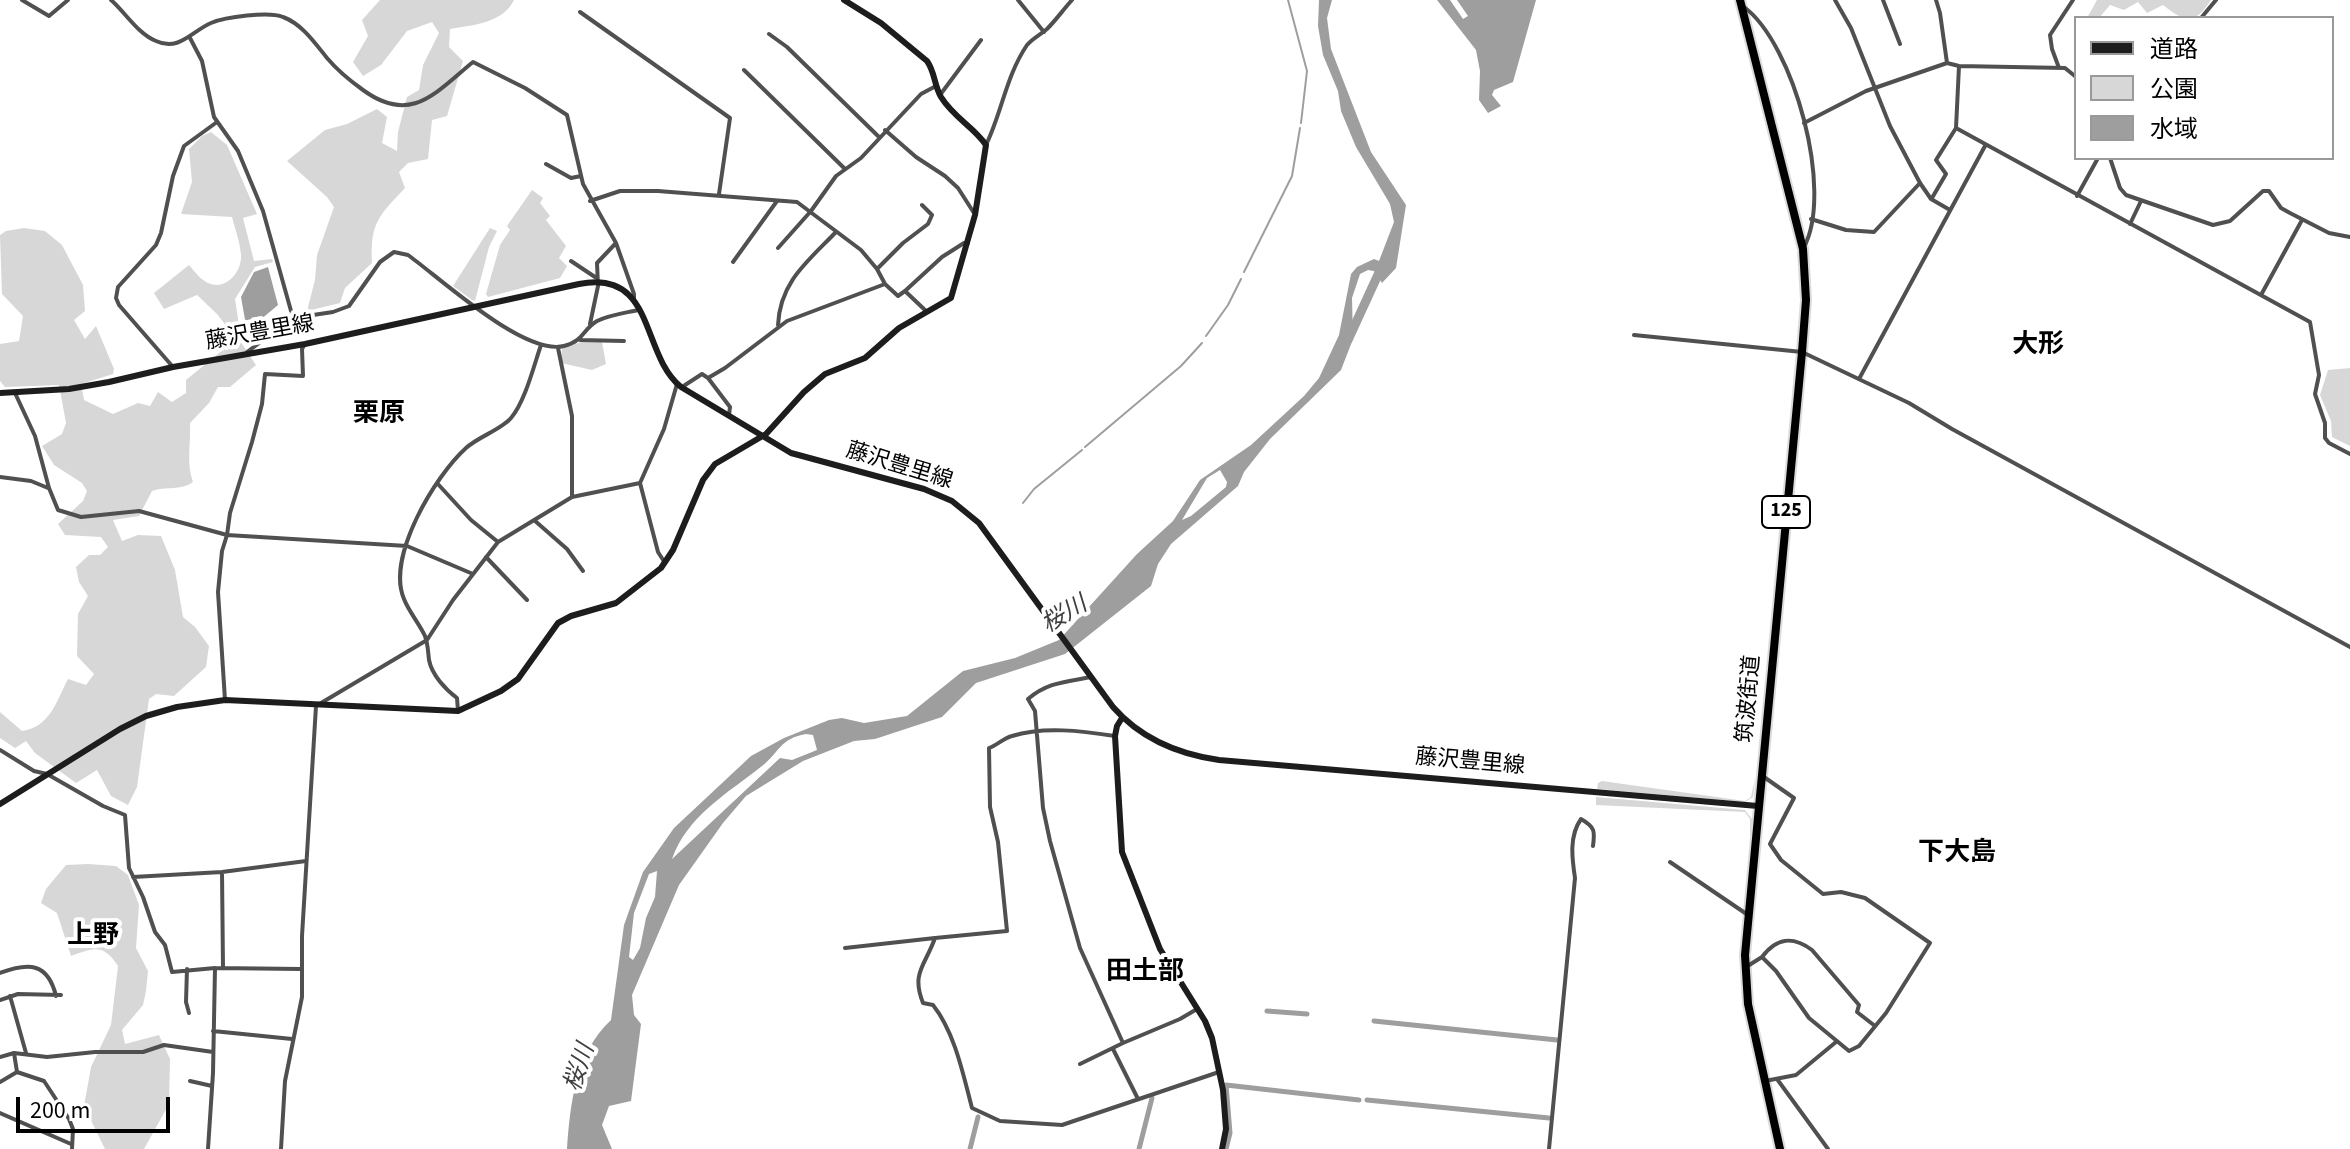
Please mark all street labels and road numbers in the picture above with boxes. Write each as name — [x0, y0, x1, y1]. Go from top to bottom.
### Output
street label: 藤沢豊里線 — [204, 311, 316, 357]
street label: 藤沢豊里線 — [843, 438, 955, 496]
road number: 125 — [1762, 496, 1810, 528]
street label: 筑波街道 — [1733, 654, 1767, 744]
street label: 藤沢豊里線 — [1414, 745, 1526, 781]

